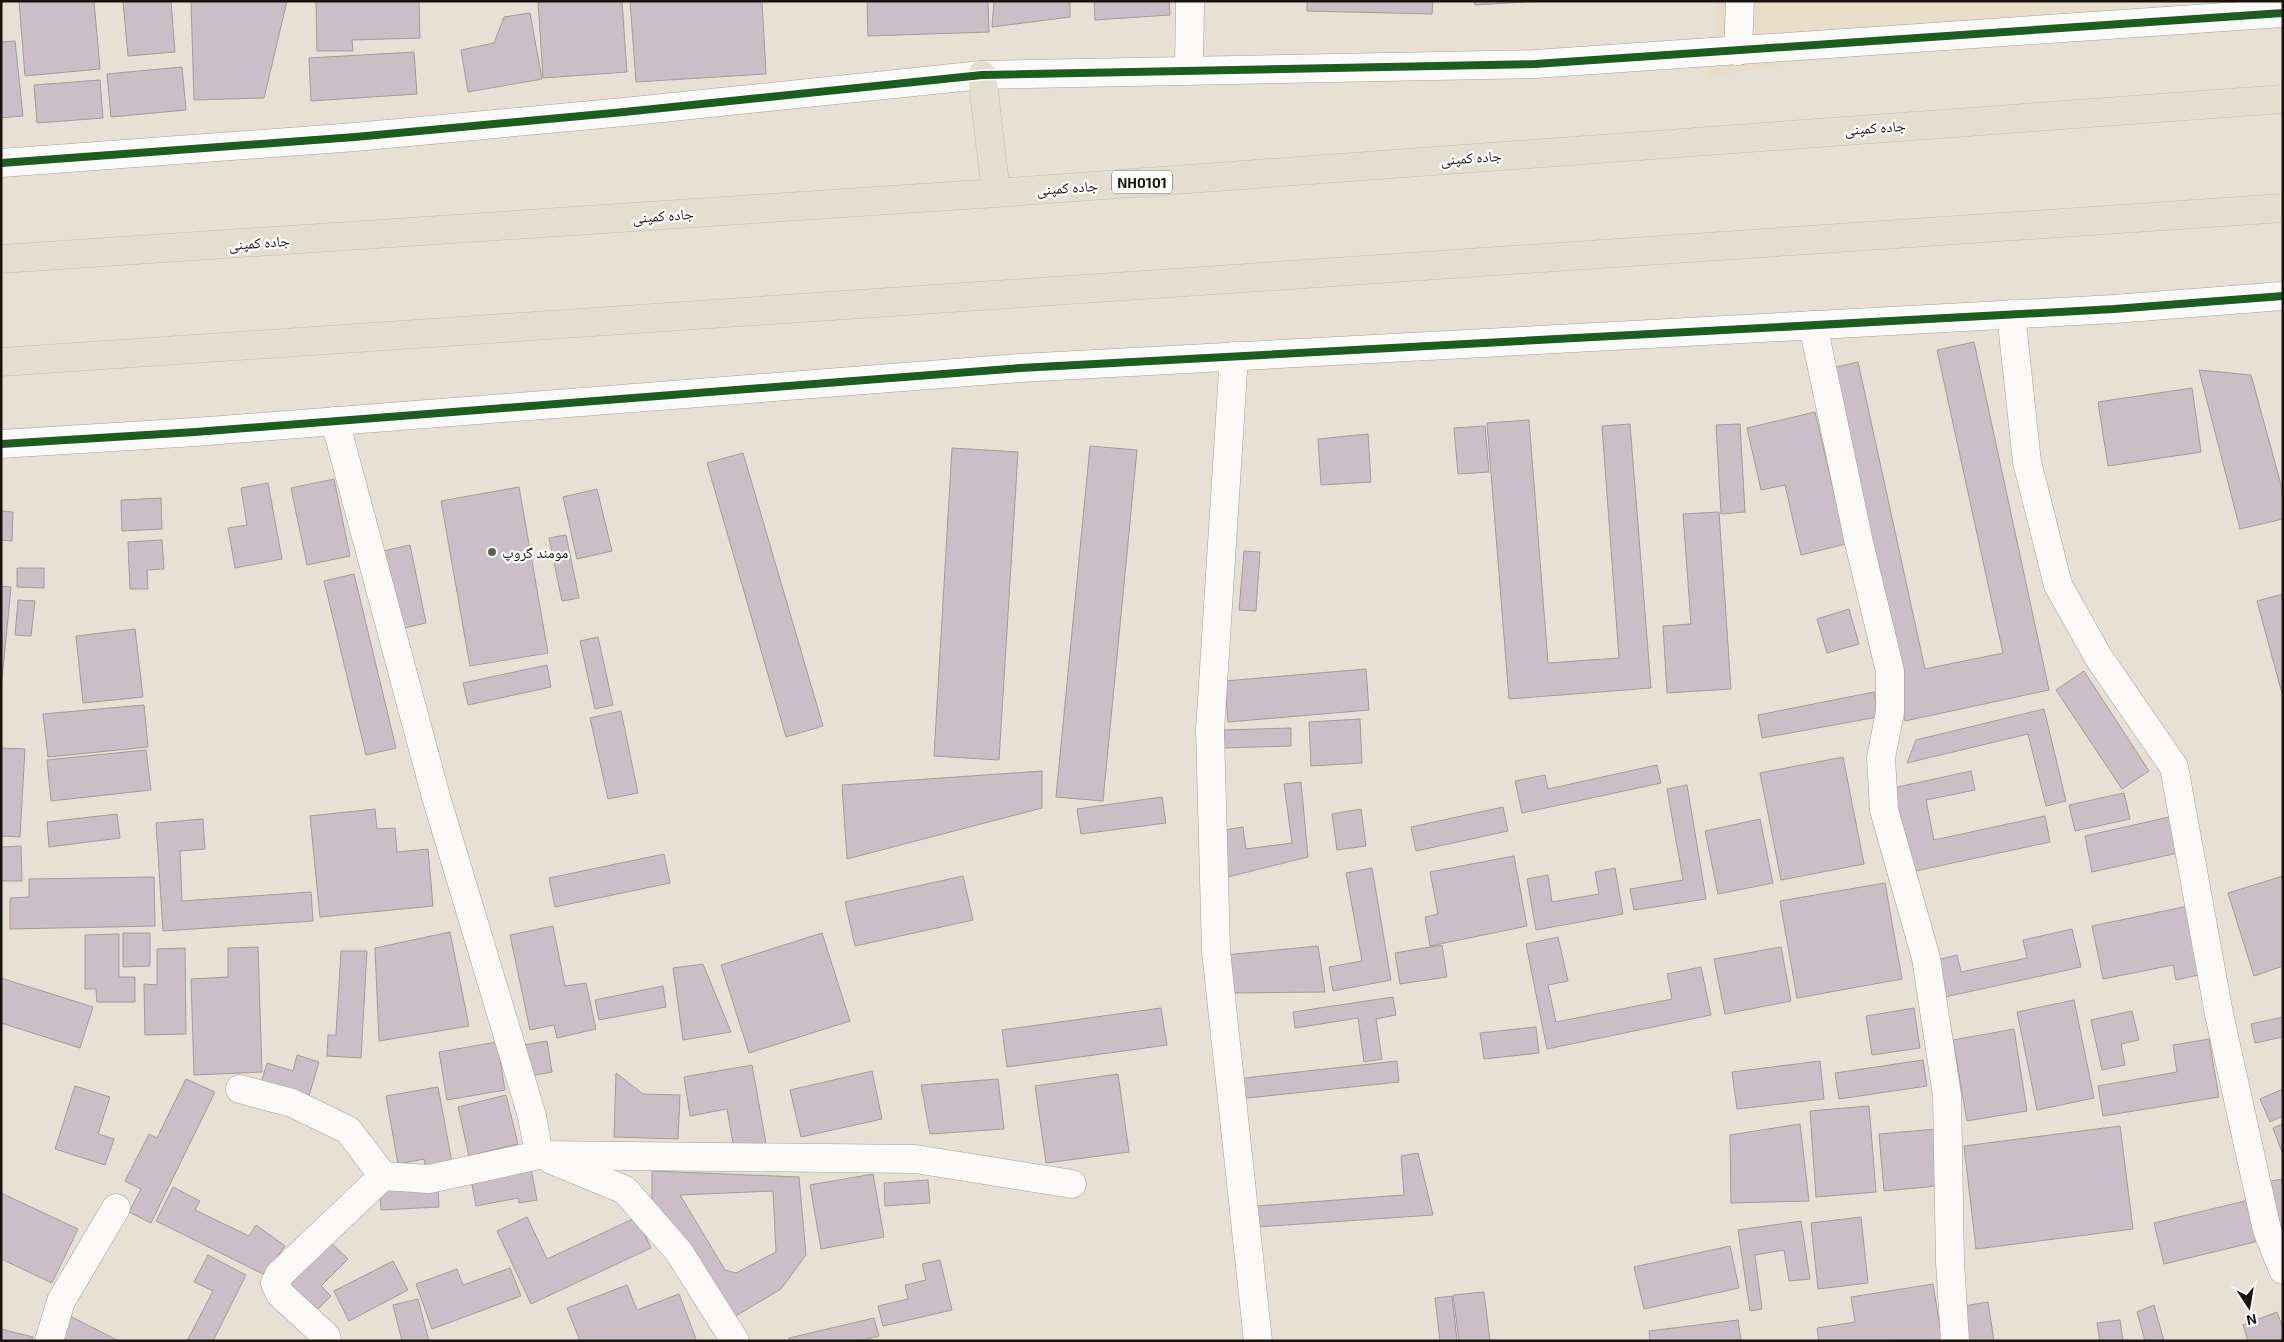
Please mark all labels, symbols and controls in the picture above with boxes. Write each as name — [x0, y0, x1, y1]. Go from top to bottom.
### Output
street label: جاده کمپنی — [1844, 116, 1907, 140]
street label: جاده کمپنی — [1440, 146, 1503, 170]
road number: NH0101 — [1112, 170, 1172, 193]
street label: جاده کمپنی — [1036, 176, 1099, 200]
street label: جاده کمپنی — [632, 204, 695, 228]
street label: جاده کمپنی — [228, 231, 291, 255]
place label: مومند گروپ — [502, 543, 569, 562]
marker: مومند گروپ — [486, 546, 498, 558]
north arrow — [2224, 1282, 2274, 1332]
text: N — [2245, 1311, 2259, 1330]

